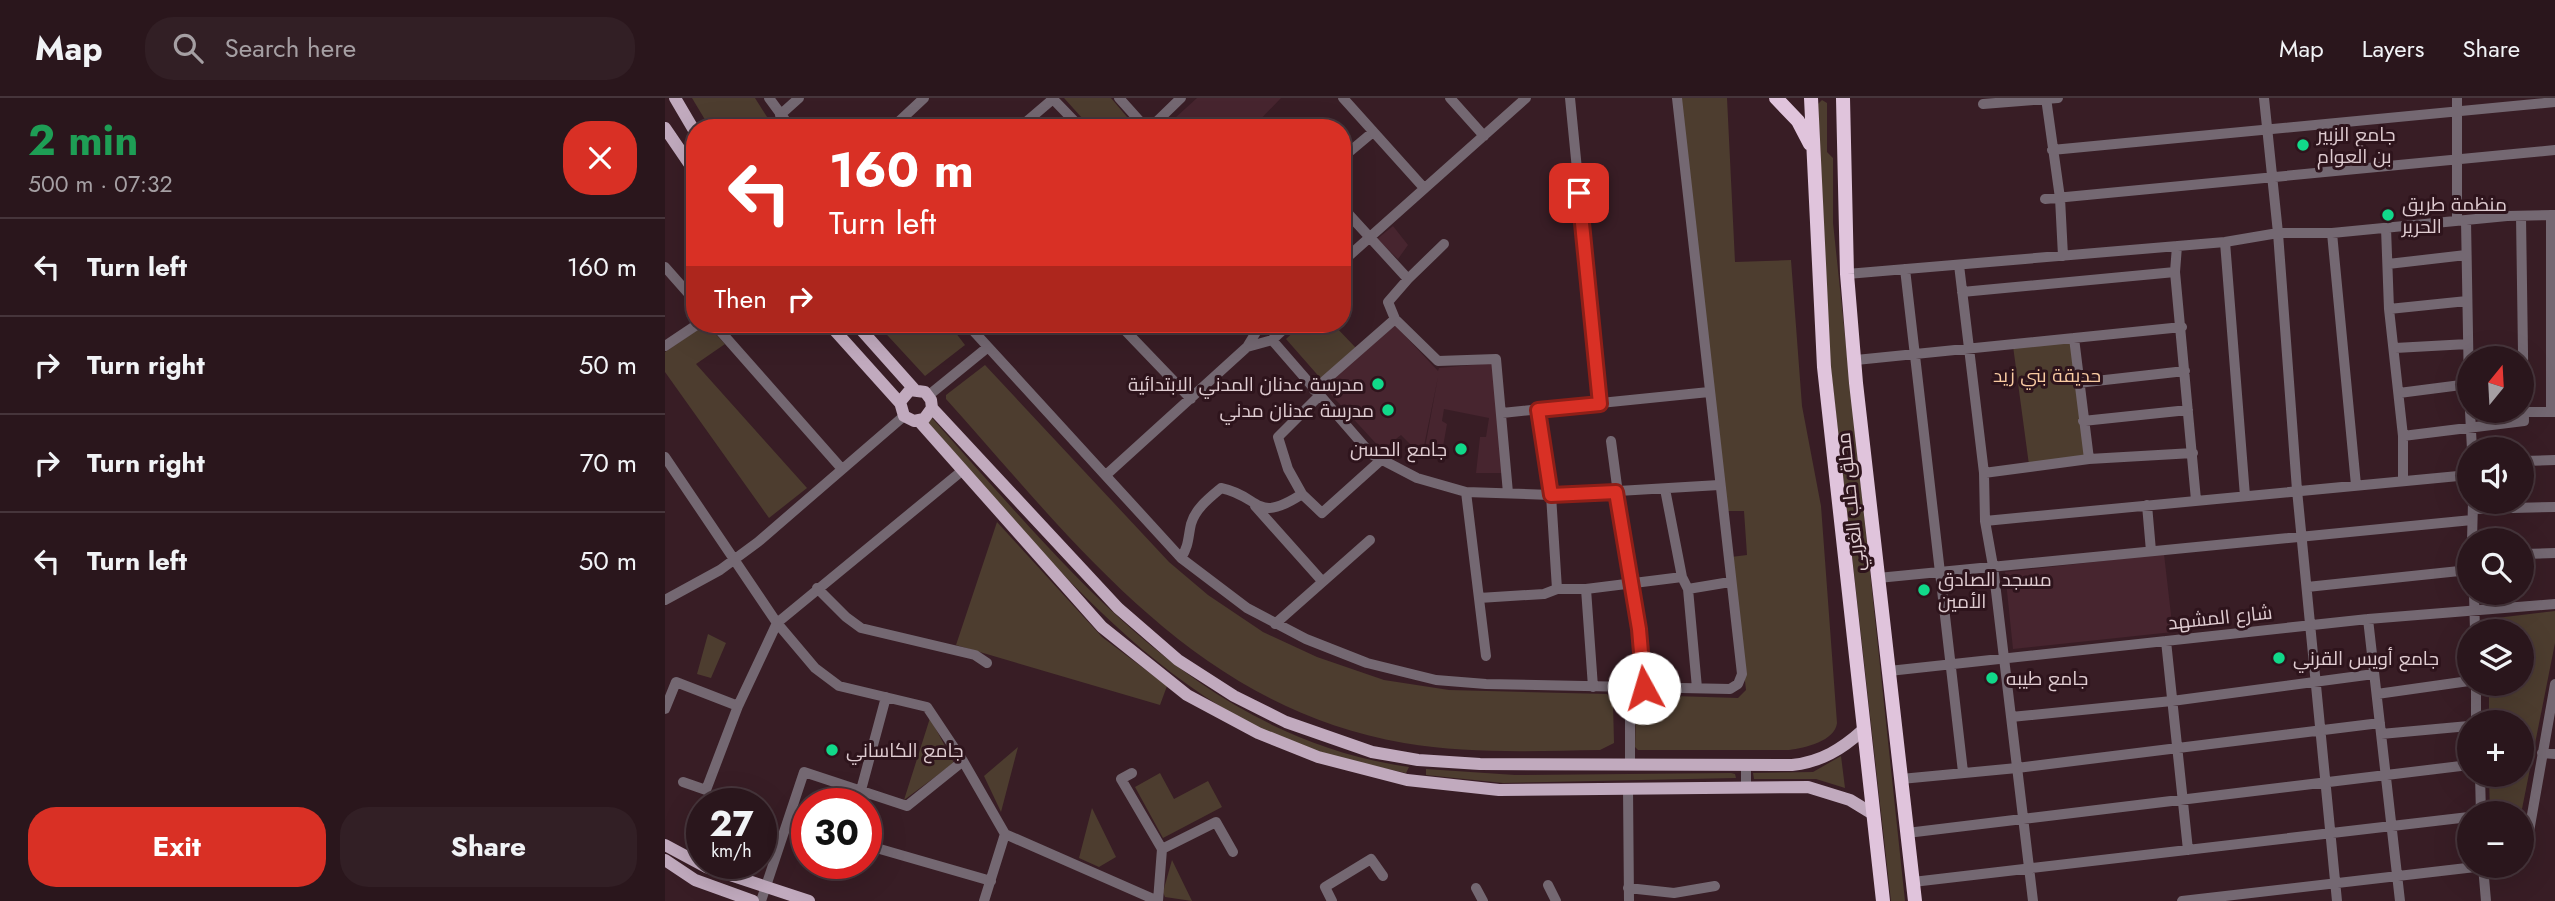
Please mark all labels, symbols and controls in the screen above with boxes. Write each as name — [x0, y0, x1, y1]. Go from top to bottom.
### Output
search box — [145, 17, 635, 80]
text: Map — [35, 25, 103, 72]
icon: search — [169, 29, 207, 67]
text: Search here — [225, 29, 356, 67]
text: Map — [2279, 31, 2324, 66]
text: Layers — [2362, 31, 2424, 66]
text: Share — [2462, 31, 2520, 66]
text: 2 min — [28, 110, 138, 171]
button: close — [563, 121, 637, 195]
place label: جامع الزبير بن العوام — [2316, 121, 2395, 170]
text: 160 m — [829, 135, 974, 205]
marker: جامع الزبير بن العوام — [2295, 137, 2311, 153]
icon: left — [714, 147, 805, 238]
pin — [1549, 163, 1609, 223]
text: 500 m · 07:32 — [28, 167, 173, 201]
icon: arrive — [1560, 174, 1598, 212]
place label: منظمة طريق الحرير — [2401, 191, 2507, 240]
text: Turn left — [829, 200, 936, 246]
marker: منظمة طريق الحرير — [2380, 207, 2396, 223]
icon: left — [28, 248, 66, 286]
text: Turn left — [87, 248, 187, 286]
text: 160 m — [567, 248, 637, 286]
text: Then — [714, 280, 767, 318]
icon: right — [781, 280, 819, 318]
icon: right — [28, 346, 66, 384]
text: Turn right — [87, 346, 205, 384]
text: 50 m — [579, 346, 637, 384]
north arrow — [2457, 346, 2534, 424]
map controls — [2457, 346, 2534, 878]
park label: حديقة بني زيد — [1993, 362, 2101, 390]
place label: مدرسة عدنان المدني الابتدائية — [1128, 371, 1364, 399]
marker: مدرسة عدنان المدني الابتدائية — [1370, 376, 1386, 392]
place label: مدرسة عدنان مدني — [1220, 397, 1374, 425]
marker: مدرسة عدنان مدني — [1380, 402, 1396, 418]
street label: محلق حلب الغربي — [1830, 431, 1872, 573]
place label: جامع الحسن — [1350, 436, 1447, 463]
button: sound — [2457, 437, 2534, 514]
marker: جامع الحسن — [1453, 441, 1469, 457]
icon: right — [28, 444, 66, 482]
text: Turn right — [87, 444, 205, 482]
text: 70 m — [580, 444, 637, 482]
button: search — [2457, 528, 2534, 605]
icon: left — [28, 542, 66, 580]
text: Turn left — [87, 542, 187, 580]
text: 50 m — [579, 542, 637, 580]
place label: مسجد الصادق الأمين — [1938, 566, 2052, 615]
marker: مسجد الصادق الأمين — [1916, 582, 1932, 598]
street label: شارع المشهد — [2167, 599, 2274, 636]
button: layers — [2457, 619, 2534, 696]
place label: جامع أويس القرني — [2293, 645, 2439, 673]
marker: جامع أويس القرني — [2271, 650, 2287, 666]
position arrow — [1607, 651, 1681, 725]
place label: جامع طيبه — [2006, 665, 2088, 692]
marker: جامع طيبه — [1984, 670, 2000, 686]
button: + — [2457, 710, 2534, 787]
place label: جامع الكاساني — [846, 737, 964, 765]
marker: جامع الكاساني — [824, 742, 840, 758]
speed limit sign: 30 — [791, 788, 882, 879]
text: 27 — [709, 799, 754, 849]
button: − — [2457, 801, 2534, 878]
button: Exit — [28, 807, 326, 887]
button: Share — [340, 807, 637, 887]
text: km/h — [711, 838, 752, 864]

